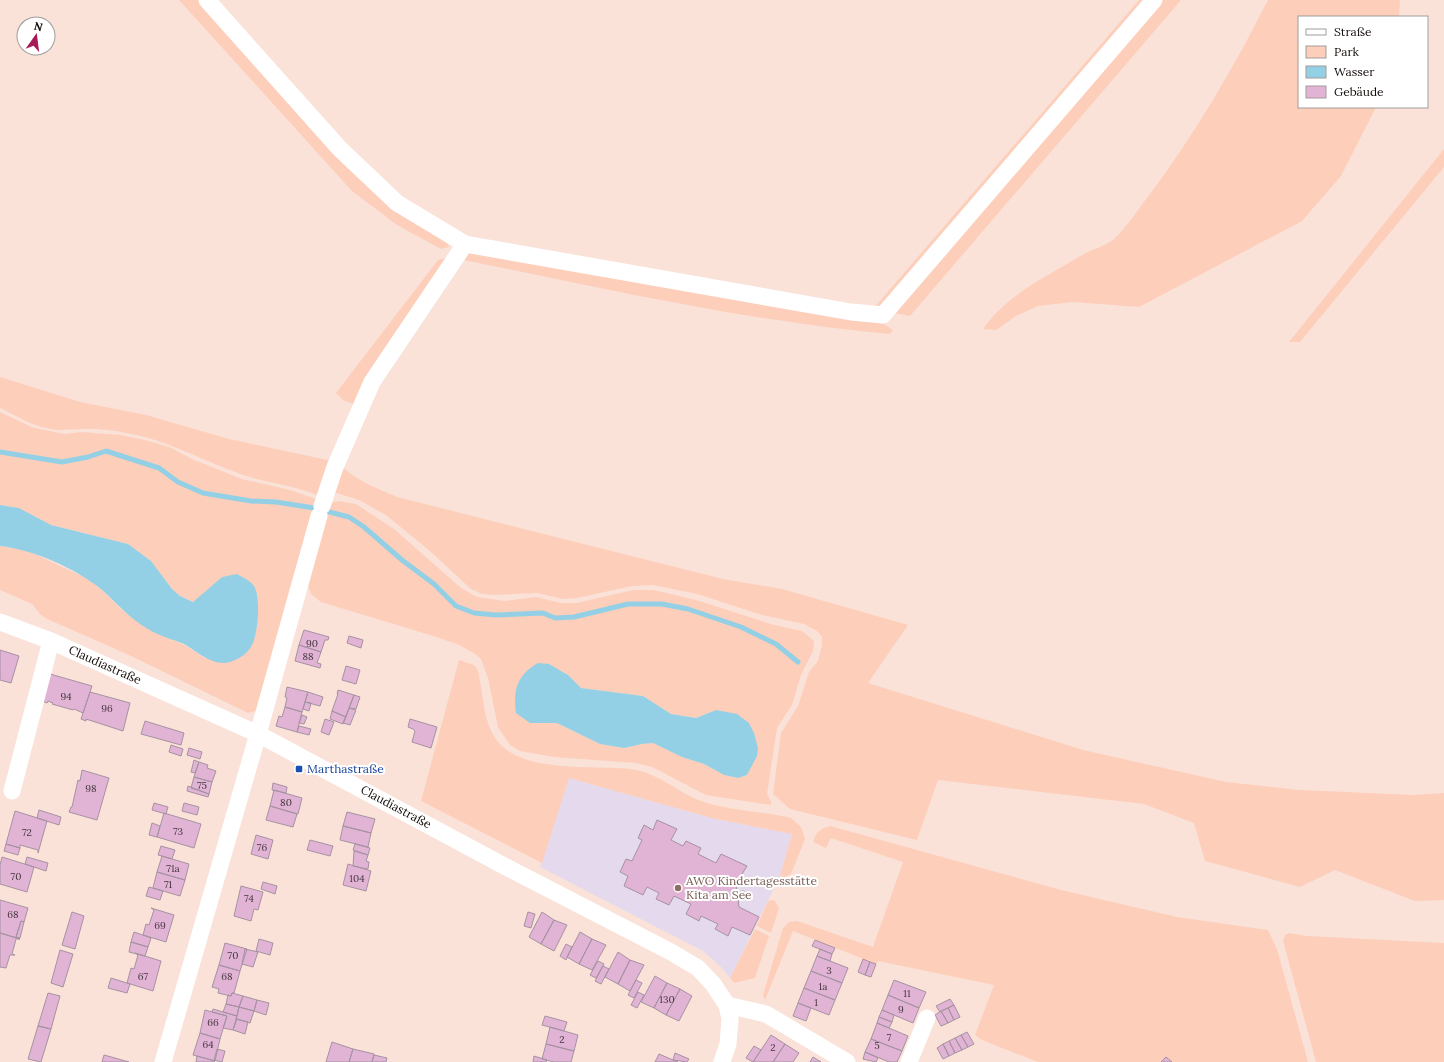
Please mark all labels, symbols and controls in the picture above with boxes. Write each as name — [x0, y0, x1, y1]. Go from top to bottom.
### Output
north arrow — [16, 16, 56, 56]
legend — [1298, 16, 1428, 108]
text: N — [33, 18, 45, 34]
text: Straße — [1334, 24, 1372, 39]
text: Park — [1334, 44, 1360, 59]
text: Wasser — [1334, 64, 1375, 79]
text: Gebäude — [1334, 84, 1384, 99]
house number: 90 — [306, 637, 318, 650]
street label: Claudiastraße — [67, 642, 144, 687]
house number: 88 — [302, 650, 314, 663]
house number: 94 — [60, 690, 72, 703]
house number: 96 — [101, 702, 113, 715]
place label: Marthastraße — [307, 761, 384, 776]
marker: Marthastraße — [294, 764, 304, 774]
house number: 75 — [197, 779, 207, 792]
house number: 98 — [85, 782, 97, 795]
street label: Claudiastraße — [358, 782, 435, 832]
house number: 80 — [280, 796, 292, 809]
house number: 73 — [173, 825, 184, 838]
house number: 72 — [22, 826, 32, 839]
house number: 76 — [257, 841, 267, 854]
house number: 71a — [166, 862, 180, 875]
house number: 70 — [11, 870, 21, 883]
house number: 104 — [349, 872, 365, 885]
place label: AWO Kindertagesstätte Kita am See — [685, 873, 817, 902]
house number: 71 — [164, 878, 172, 891]
marker: AWO Kindertagesstätte Kita am See — [673, 883, 683, 893]
house number: 74 — [244, 892, 255, 905]
house number: 68 — [7, 908, 19, 921]
house number: 69 — [154, 919, 166, 932]
house number: 70 — [228, 949, 238, 962]
house number: 3 — [826, 964, 832, 977]
house number: 67 — [138, 970, 149, 983]
house number: 68 — [221, 970, 233, 983]
house number: 1a — [819, 980, 827, 993]
house number: 11 — [903, 987, 911, 1000]
house number: 130 — [659, 993, 675, 1006]
house number: 1 — [814, 996, 818, 1009]
house number: 9 — [898, 1003, 904, 1016]
house number: 66 — [207, 1016, 219, 1029]
house number: 7 — [887, 1031, 892, 1044]
house number: 2 — [559, 1033, 565, 1046]
house number: 64 — [202, 1038, 214, 1051]
house number: 5 — [874, 1039, 880, 1052]
house number: 2 — [770, 1041, 776, 1054]

